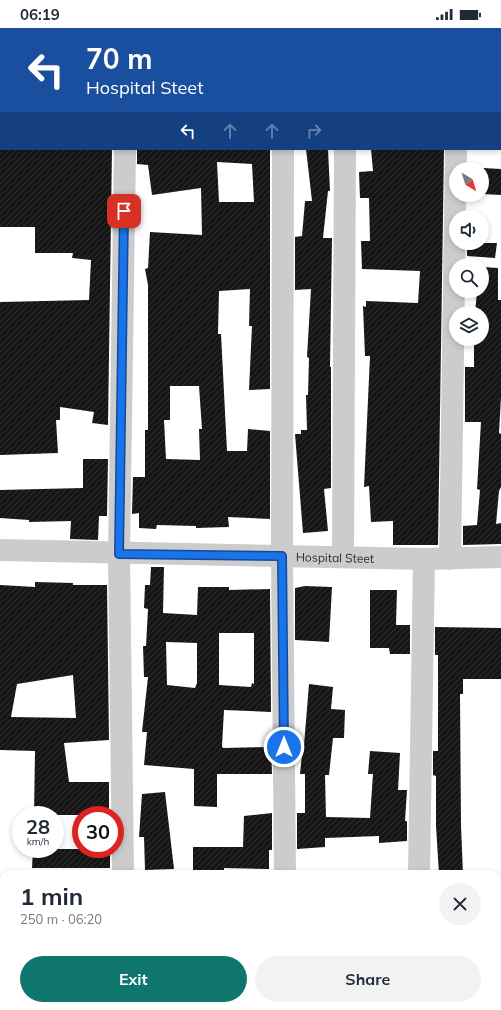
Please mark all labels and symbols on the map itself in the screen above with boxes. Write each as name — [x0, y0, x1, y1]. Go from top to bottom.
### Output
north arrow — [449, 162, 489, 202]
pin — [107, 194, 141, 228]
street label: Hospital Steet — [296, 549, 374, 565]
position arrow — [263, 726, 305, 768]
speed limit sign: 30 — [72, 806, 124, 858]

